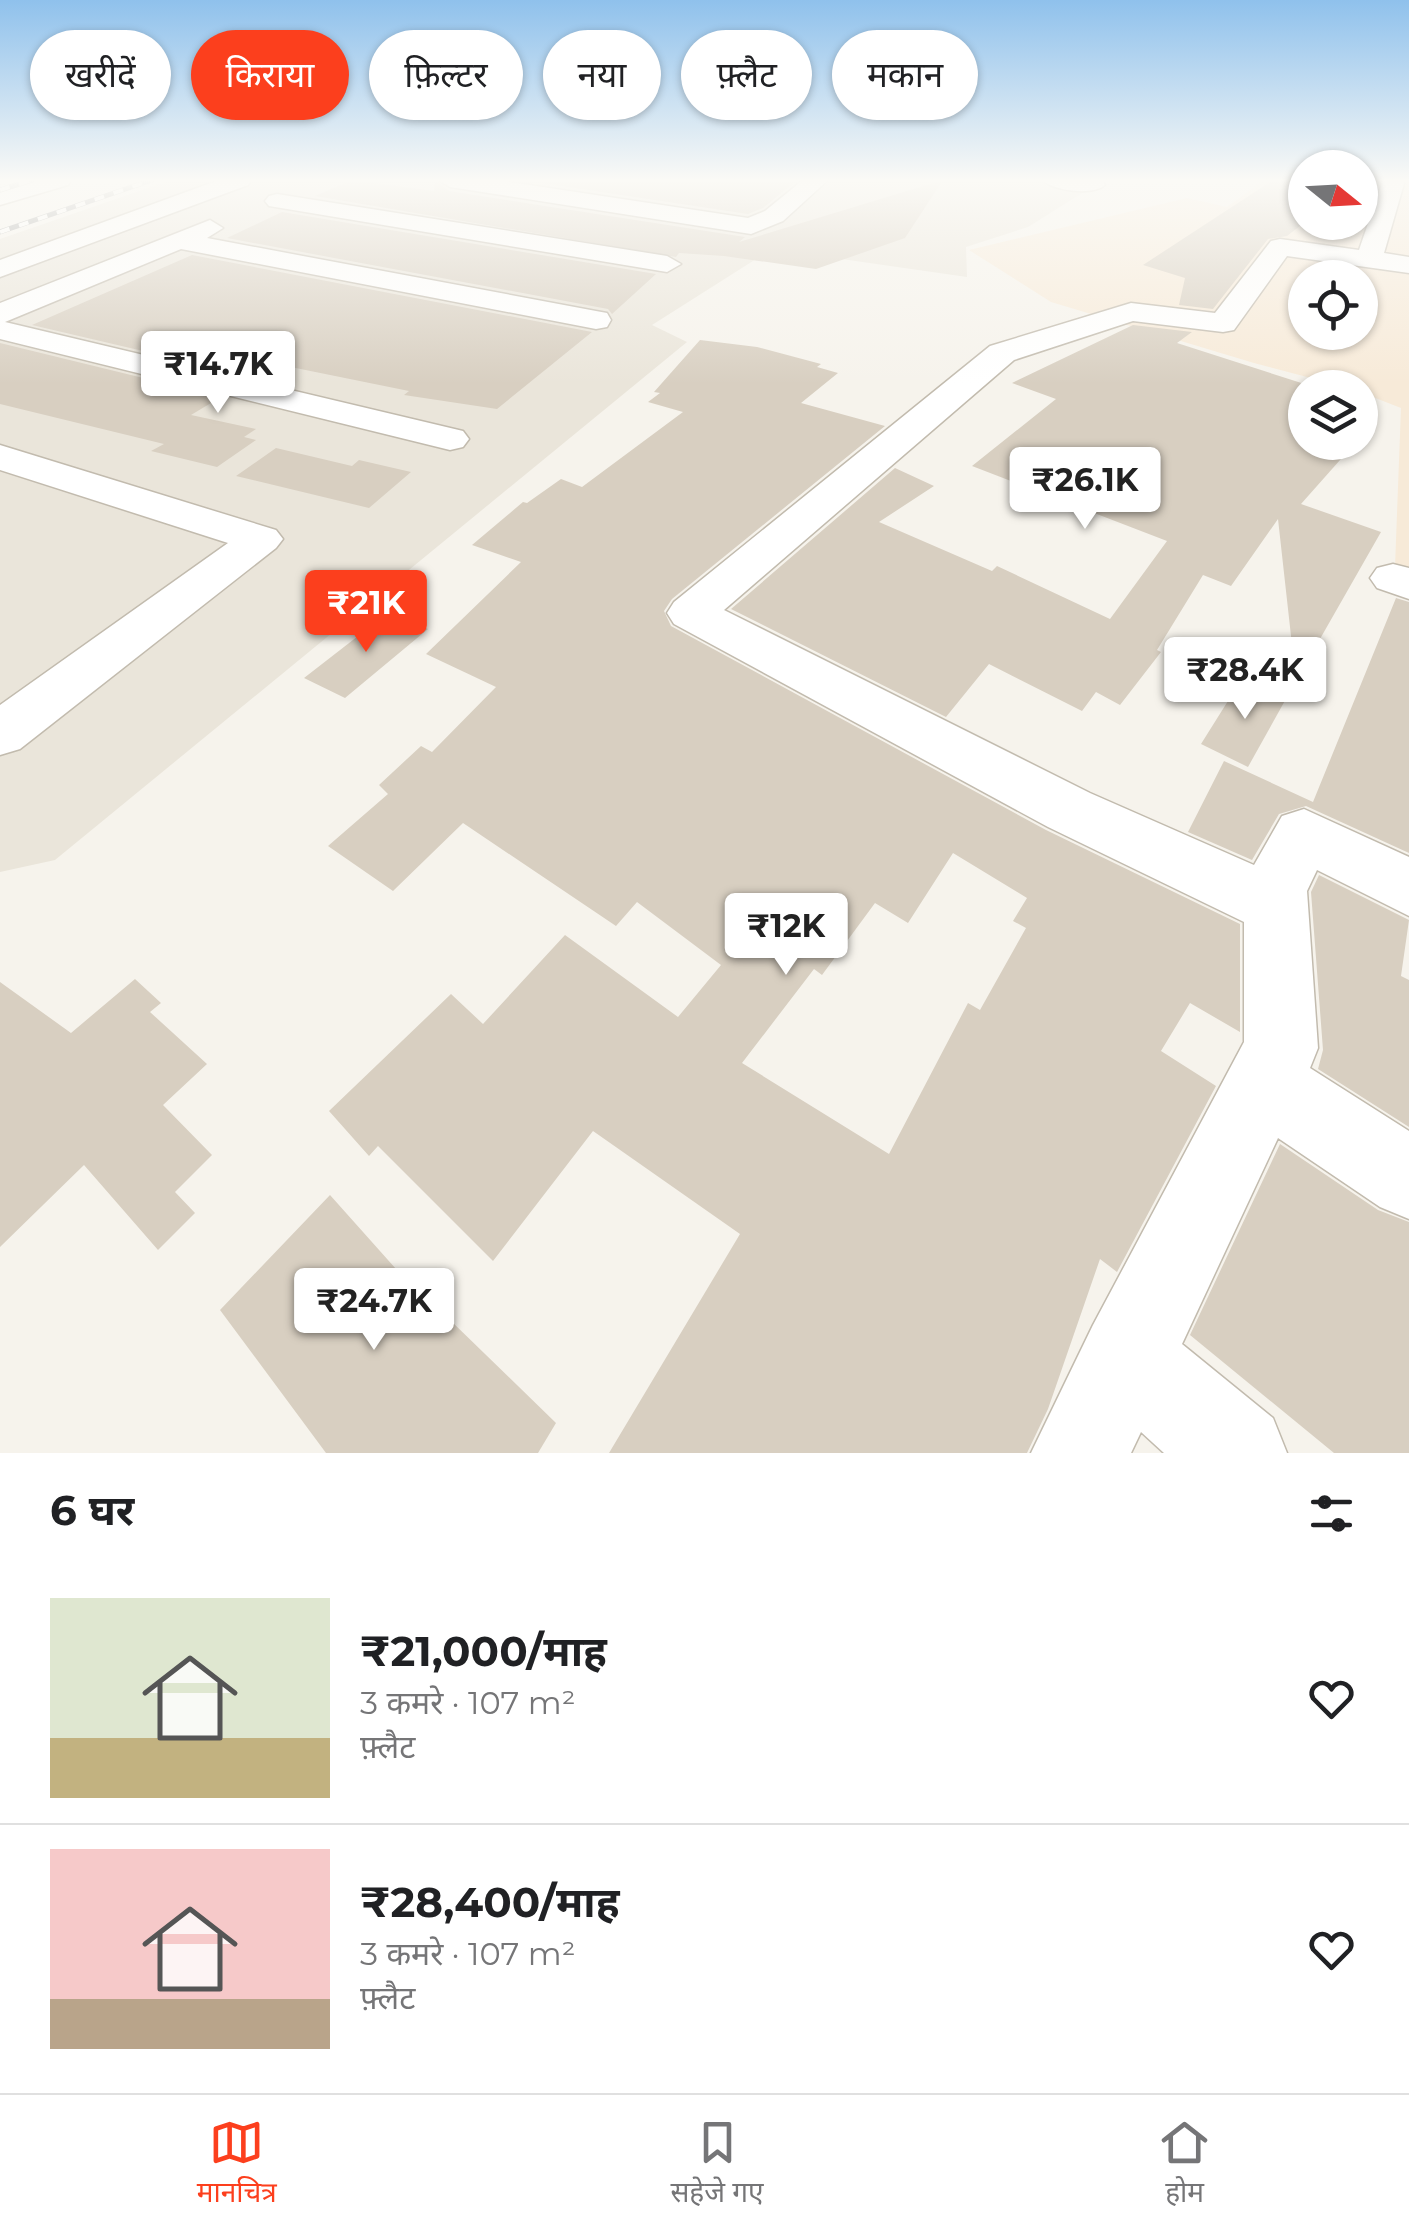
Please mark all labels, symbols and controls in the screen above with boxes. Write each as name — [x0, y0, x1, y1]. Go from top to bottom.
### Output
chip: खरीदें — [30, 30, 171, 120]
chip: किराया — [191, 30, 349, 120]
chip: फ़िल्टर — [369, 30, 523, 120]
chip: नया — [543, 30, 661, 120]
chip: फ़्लैट — [681, 30, 812, 120]
chip: मकान — [832, 30, 978, 120]
north arrow — [1288, 150, 1378, 240]
map controls — [1288, 150, 1378, 460]
button: locate — [1288, 260, 1378, 350]
pin: ₹14.7K — [137, 331, 299, 416]
text: ₹14.7K — [163, 344, 273, 383]
button: layers — [1288, 370, 1378, 460]
pin: ₹26.1K — [1004, 447, 1166, 532]
text: ₹26.1K — [1032, 460, 1138, 499]
pin: ₹21K — [307, 570, 425, 655]
text: ₹21K — [327, 583, 405, 622]
pin: ₹28.4K — [1164, 637, 1326, 722]
text: ₹28.4K — [1186, 650, 1304, 689]
pin: ₹12K — [727, 893, 845, 978]
text: ₹12K — [747, 906, 825, 945]
pin: ₹24.7K — [293, 1268, 455, 1353]
text: ₹24.7K — [316, 1281, 432, 1320]
text: 6 घर — [50, 1484, 134, 1536]
icon: filters — [1304, 1486, 1359, 1541]
text: ₹21,000/माह — [360, 1625, 607, 1677]
icon: home — [130, 1638, 250, 1758]
icon: heart — [1304, 1671, 1359, 1726]
text: 3 कमरे · 107 m² — [360, 1683, 576, 1722]
text: फ़्लैट — [360, 1727, 415, 1766]
text: ₹28,400/माह — [360, 1876, 619, 1928]
icon: home — [130, 1889, 250, 2009]
icon: heart — [1304, 1922, 1359, 1977]
text: 3 कमरे · 107 m² — [360, 1934, 576, 1973]
text: फ़्लैट — [360, 1978, 415, 2017]
tab: मानचित्र — [197, 2115, 277, 2213]
tab: सहेजे गए — [670, 2115, 764, 2213]
tab: होम — [1157, 2115, 1212, 2213]

